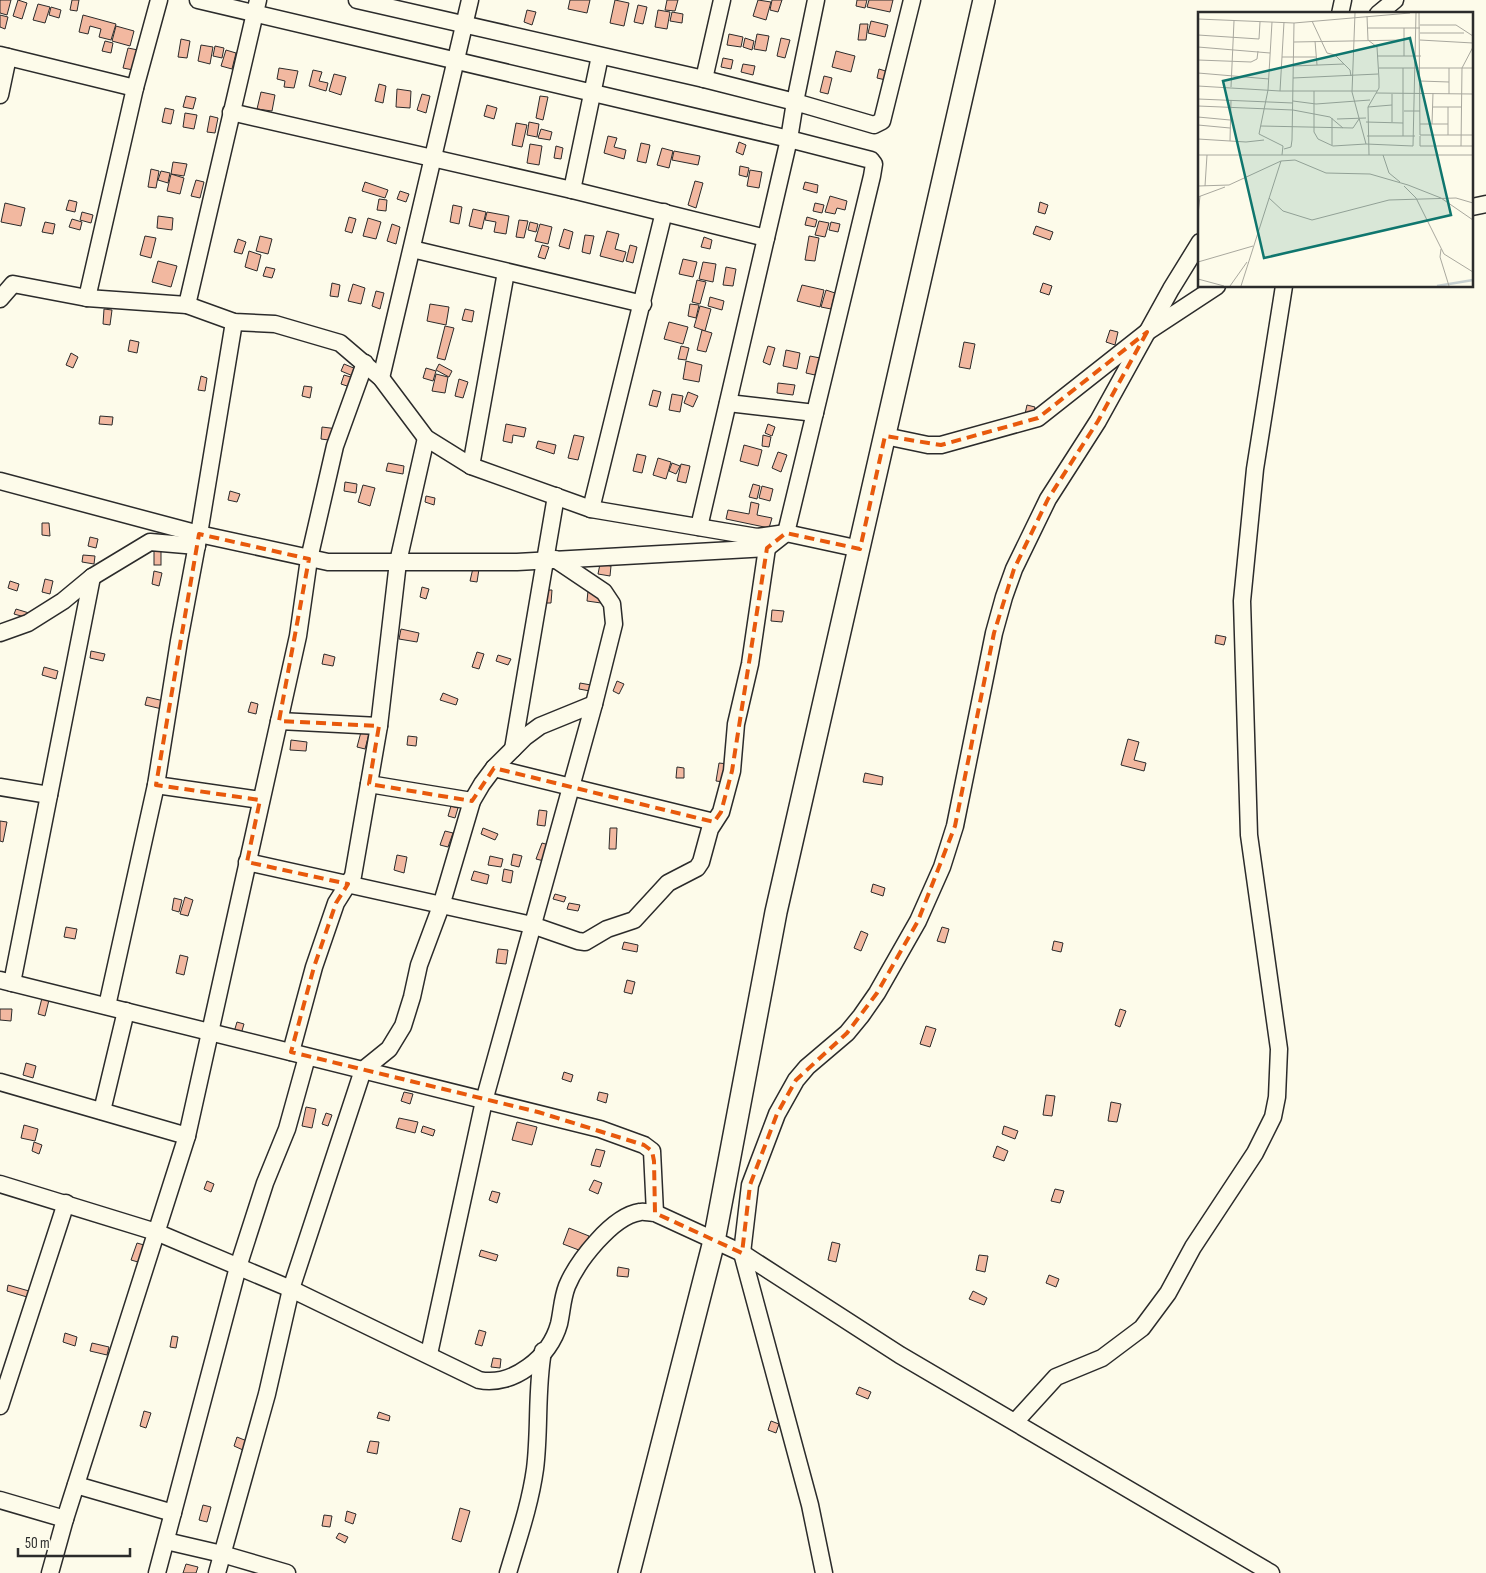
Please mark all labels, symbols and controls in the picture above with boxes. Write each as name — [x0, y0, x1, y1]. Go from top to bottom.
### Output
inset map — [1198, 12, 1474, 288]
scale bar — [18, 1526, 130, 1558]
text: 50 m — [25, 1534, 50, 1553]

